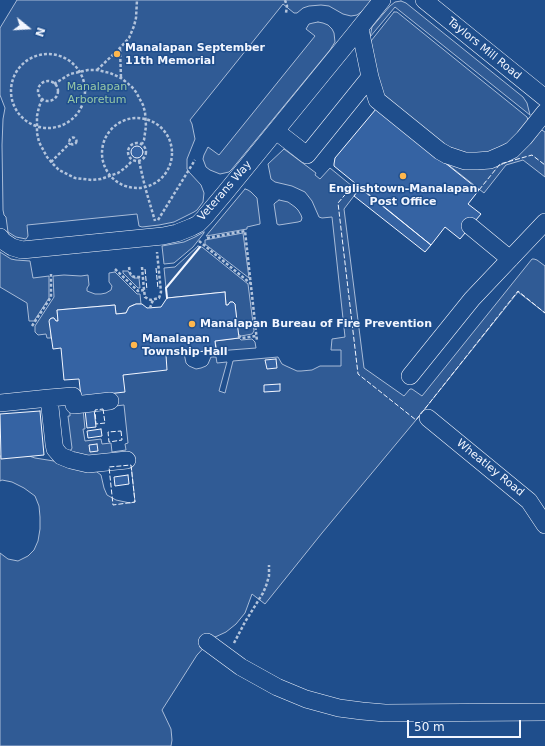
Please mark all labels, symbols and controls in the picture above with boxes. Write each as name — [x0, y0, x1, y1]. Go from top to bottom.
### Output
north arrow — [8, 8, 48, 48]
street label: Taylors Mill Road — [444, 15, 524, 83]
text: N — [32, 25, 47, 38]
place label: Manalapan September 11th Memorial — [125, 41, 265, 67]
marker: Manalapan September 11th Memorial — [112, 49, 122, 59]
park label: Manalapan Arboretum — [67, 80, 127, 106]
street label: Veterans Way — [195, 158, 255, 224]
marker: Englishtown-Manalapan Post Office — [398, 171, 408, 181]
place label: Englishtown-Manalapan Post Office — [329, 182, 477, 208]
place label: Manalapan Bureau of Fire Prevention — [200, 317, 432, 331]
marker: Manalapan Bureau of Fire Prevention — [187, 319, 197, 329]
place label: Manalapan Township Hall — [142, 332, 228, 358]
marker: Manalapan Township Hall — [129, 340, 139, 350]
street label: Wheatley Road — [454, 437, 526, 499]
scale bar — [409, 712, 523, 738]
text: 50 m — [414, 720, 445, 734]

